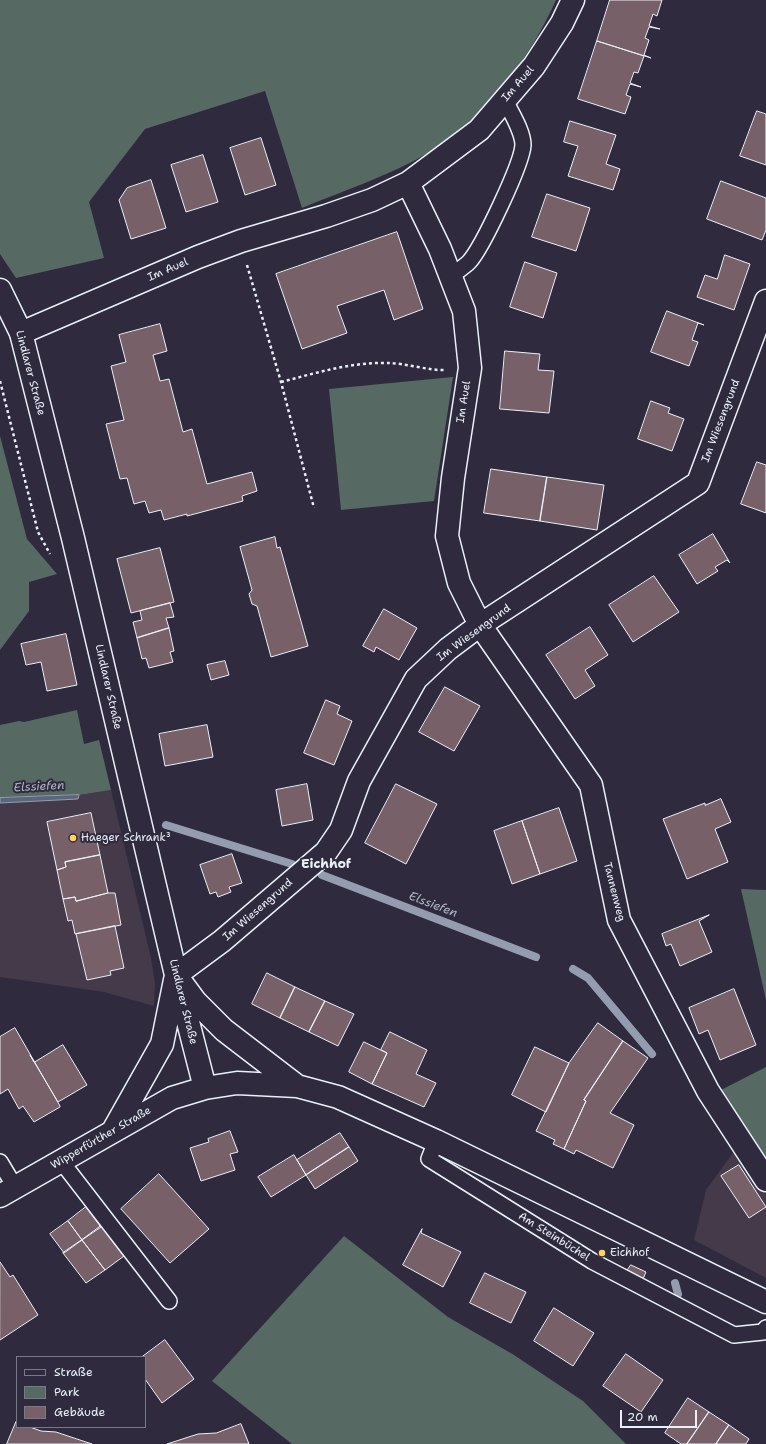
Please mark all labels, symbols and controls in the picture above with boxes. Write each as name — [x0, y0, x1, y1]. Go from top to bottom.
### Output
street label: Im Auel — [499, 64, 537, 104]
street label: Im Auel — [146, 256, 190, 284]
street label: Lindlarer Straße — [12, 329, 48, 417]
street label: Im Wiesengrund — [699, 378, 743, 464]
street label: Im Auel — [454, 380, 474, 424]
street label: Im Wiesengrund — [435, 602, 513, 664]
street label: Lindlarer Straße — [92, 643, 124, 731]
water label: Elssiefen — [13, 778, 65, 796]
place label: Haeger Schrank³ — [81, 831, 171, 845]
marker: Haeger Schrank³ — [68, 833, 78, 843]
district label: Eichhof — [301, 857, 351, 873]
street label: Tannenweg — [600, 861, 628, 923]
street label: Im Wiesengrund — [220, 876, 296, 944]
water label: Elssiefen — [407, 889, 459, 921]
street label: Lindlarer Straße — [166, 958, 200, 1046]
street label: Wipperfürther Straße — [48, 1104, 154, 1172]
street label: Am Steinbüchel — [516, 1210, 592, 1264]
place label: Eichhof — [610, 1246, 649, 1260]
marker: Eichhof — [597, 1248, 607, 1258]
legend — [16, 1356, 146, 1428]
text: Straße — [54, 1364, 93, 1380]
text: Park — [54, 1384, 80, 1400]
scale bar — [622, 1402, 699, 1428]
text: Gebäude — [54, 1404, 105, 1420]
text: 20 m — [627, 1409, 658, 1425]

